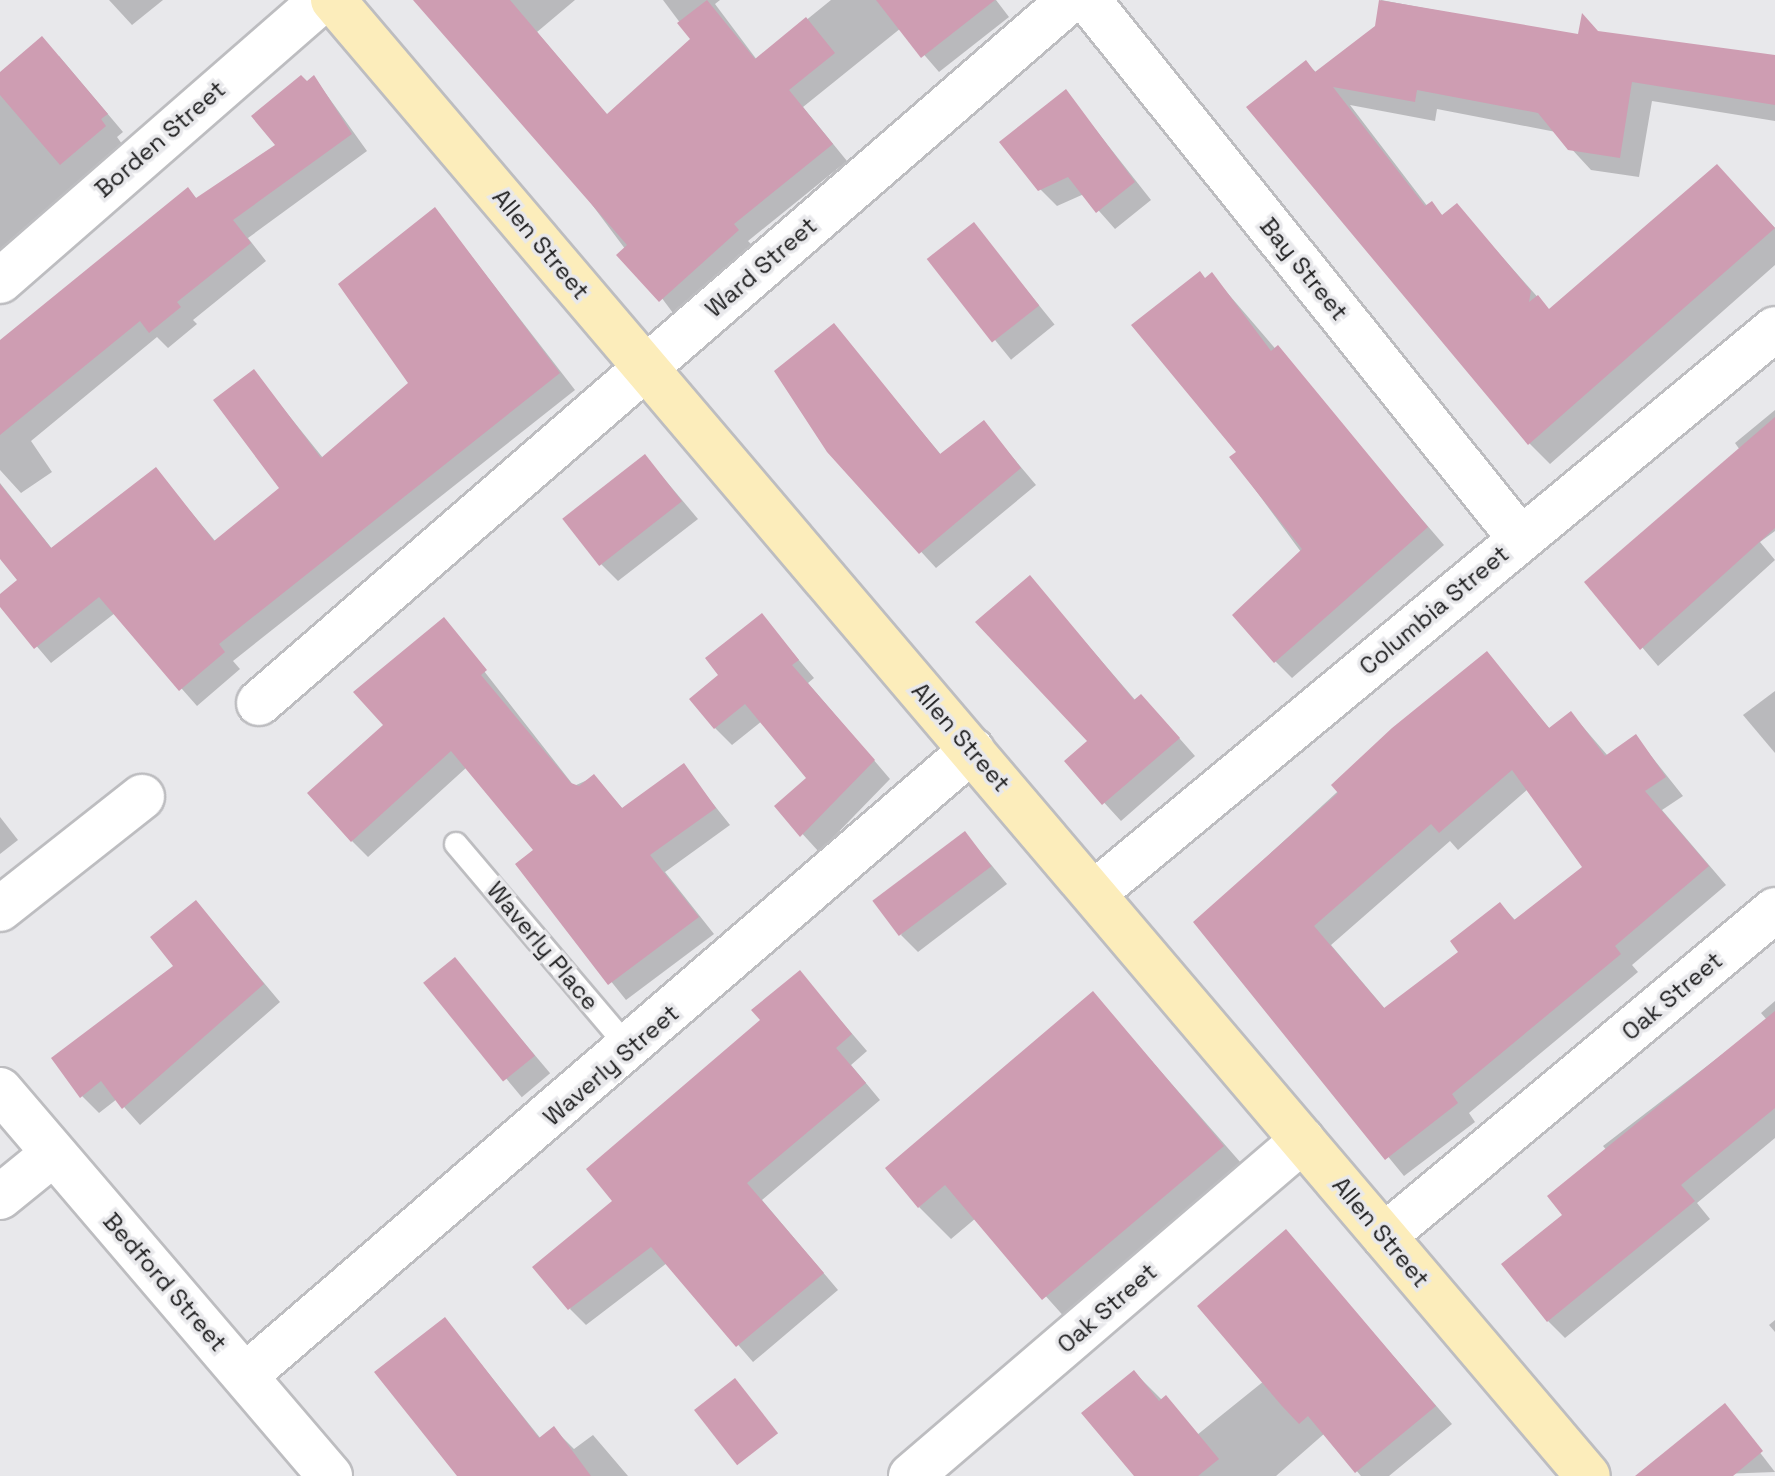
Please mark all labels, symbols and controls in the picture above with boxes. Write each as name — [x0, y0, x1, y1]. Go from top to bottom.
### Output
street label: Borden Street — [89, 75, 231, 203]
street label: Allen Street — [486, 183, 596, 305]
street label: Ward Street — [699, 211, 823, 323]
street label: Bay Street — [1254, 212, 1354, 326]
street label: Columbia Street — [1353, 539, 1515, 681]
street label: Allen Street — [906, 676, 1016, 798]
street label: Waverly Place — [481, 876, 605, 1016]
street label: Oak Street — [1616, 946, 1728, 1046]
street label: Waverly Street — [538, 998, 684, 1132]
street label: Allen Street — [1326, 1171, 1436, 1293]
street label: Bedford Street — [97, 1207, 233, 1357]
street label: Oak Street — [1051, 1257, 1163, 1359]

